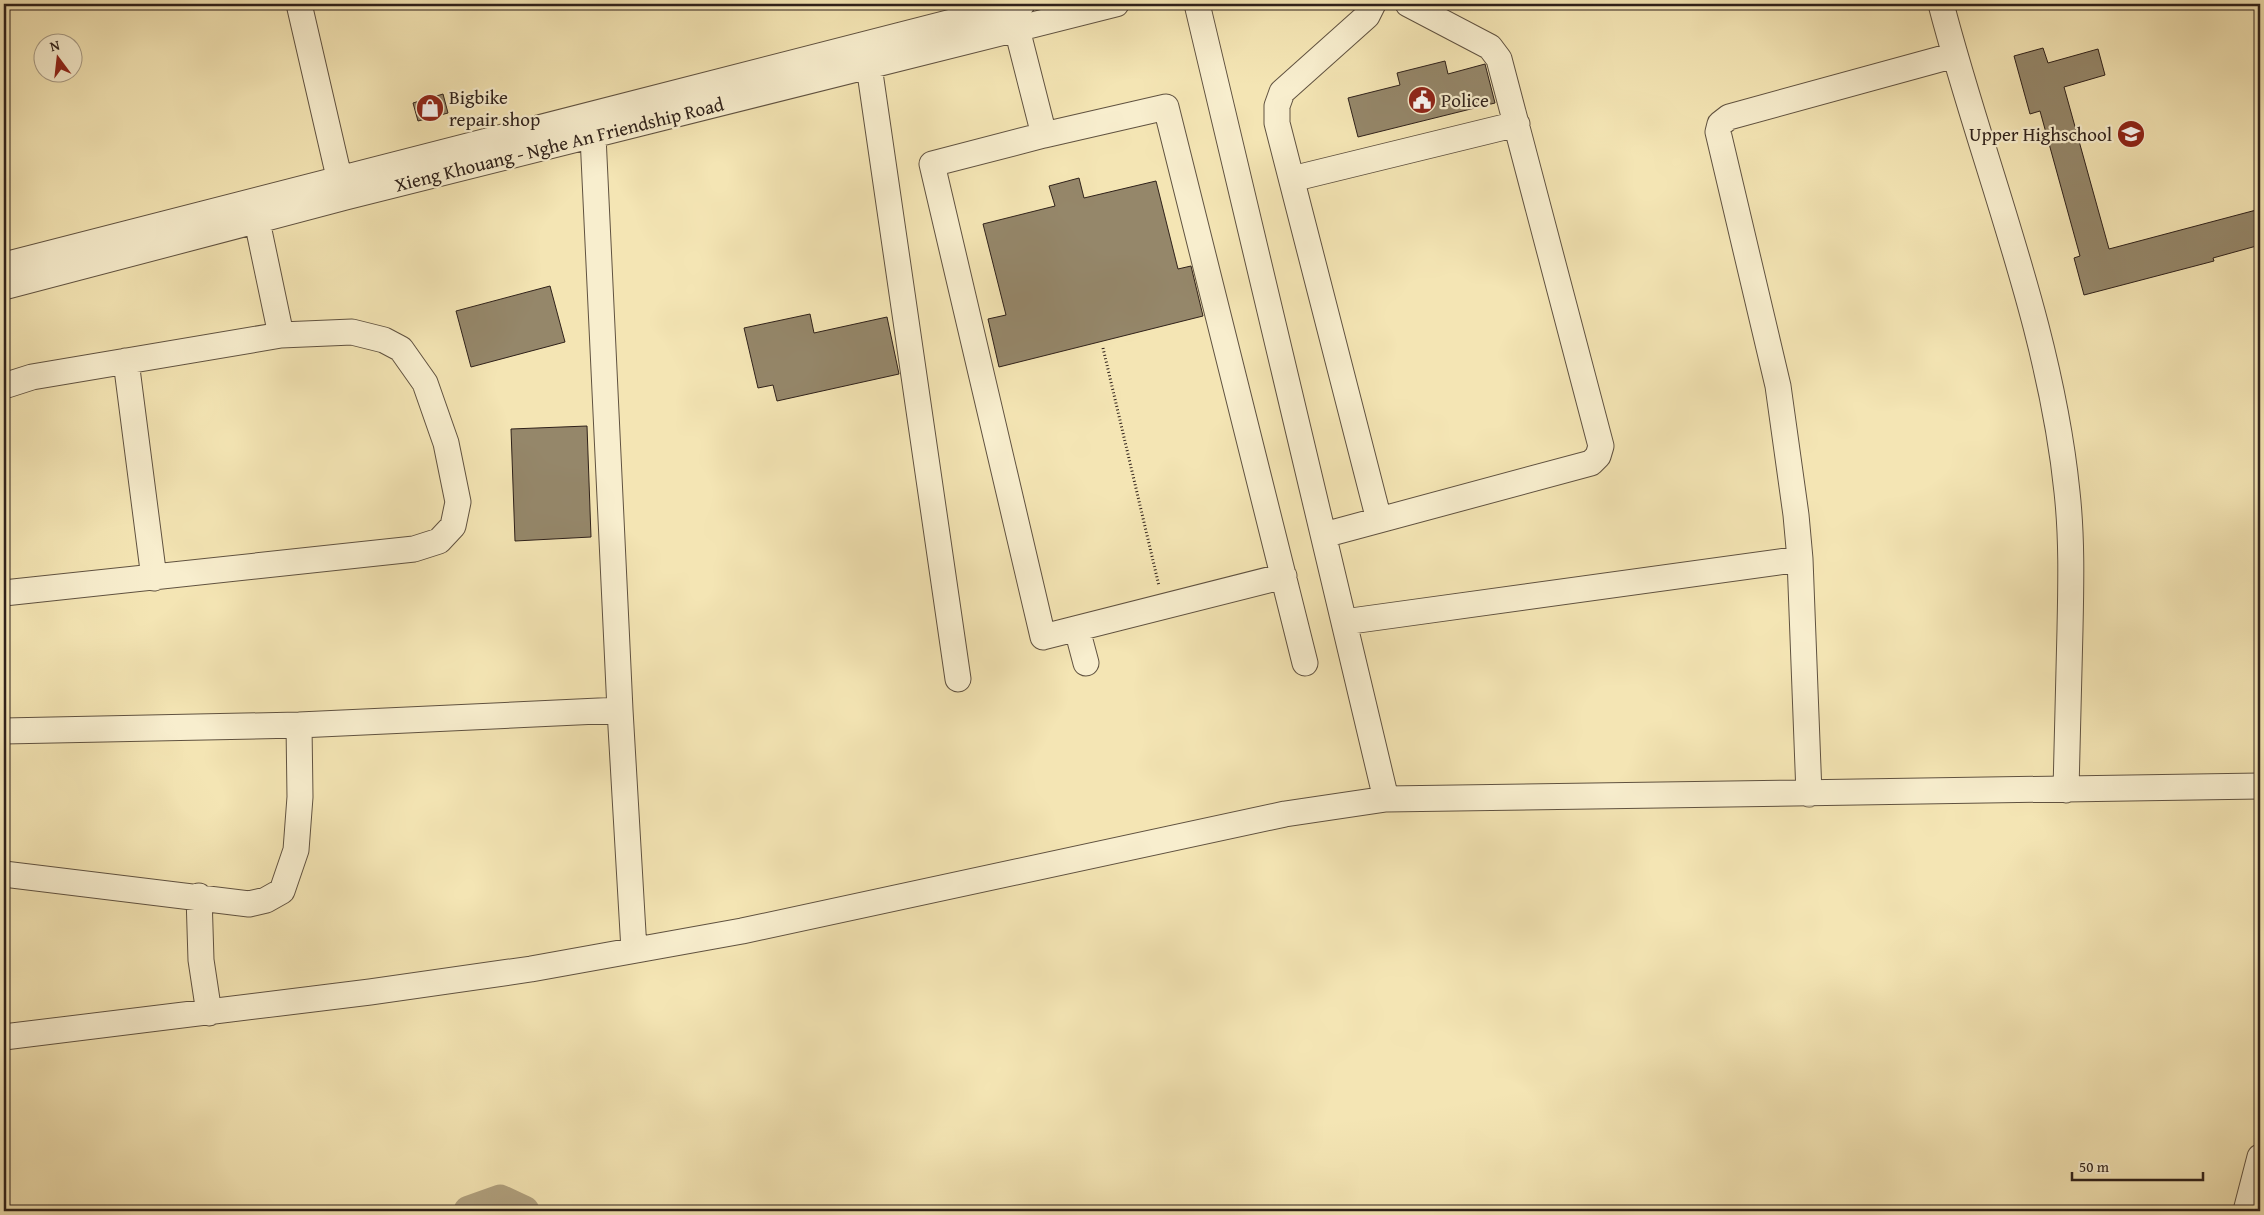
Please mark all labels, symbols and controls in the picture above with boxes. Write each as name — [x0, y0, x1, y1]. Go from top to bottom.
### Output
north arrow — [32, 32, 82, 82]
text: N — [48, 34, 62, 56]
place label: Bigbike repair shop — [449, 83, 540, 133]
public building icon: Police — [1407, 85, 1437, 115]
place label: Police — [1441, 86, 1489, 114]
street label: Xieng Khouang - Nghe An Friendship Road — [392, 89, 727, 198]
shop icon: Bigbike repair shop — [415, 93, 445, 123]
school or university icon: Upper Highschool — [2116, 119, 2146, 149]
place label: Upper Highschool — [1969, 120, 2112, 148]
scale bar — [2072, 1150, 2203, 1182]
text: 50 m — [2079, 1156, 2110, 1177]

